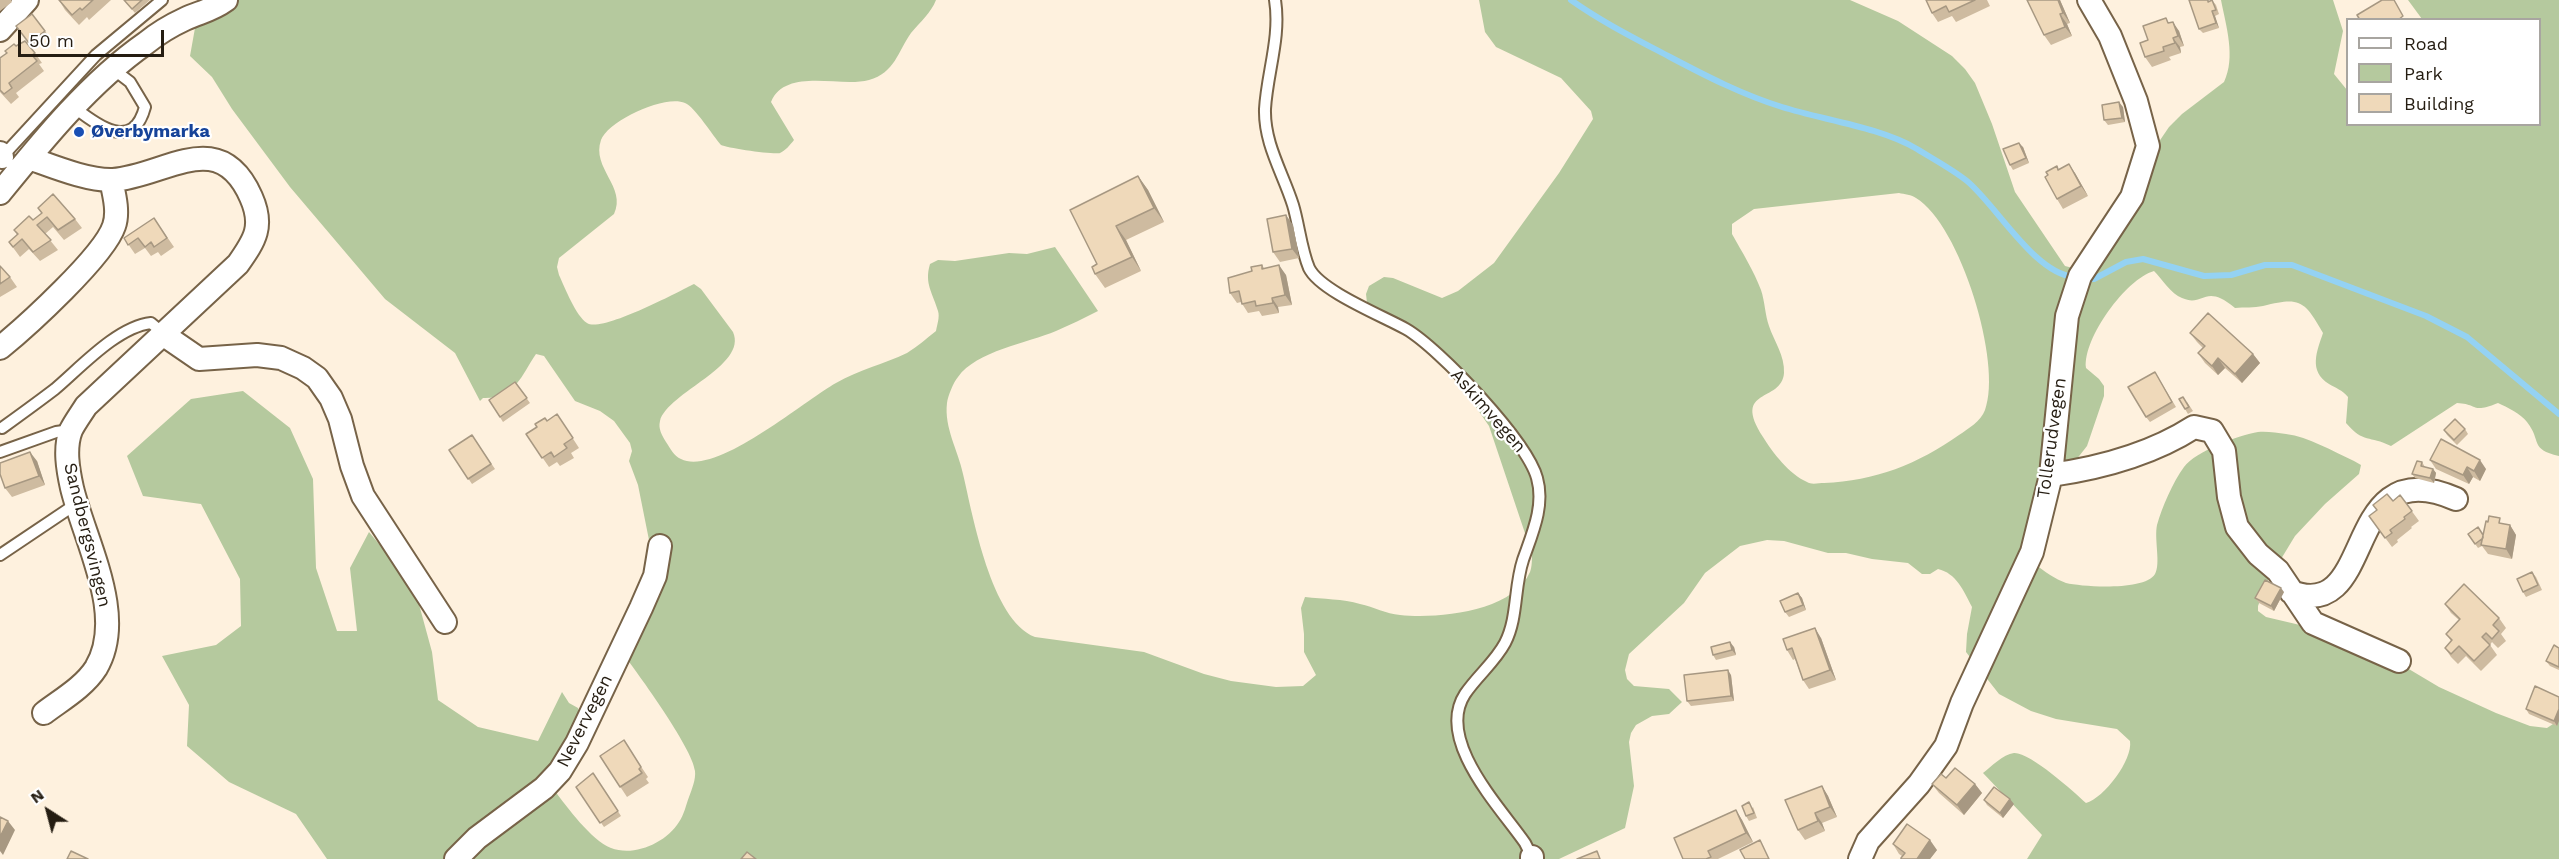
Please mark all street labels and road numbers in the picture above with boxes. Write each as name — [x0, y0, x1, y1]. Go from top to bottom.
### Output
street label: Askimvegen — [1446, 365, 1530, 457]
street label: Tollerudvegen — [2033, 376, 2071, 500]
street label: Sandbergsvingen — [59, 461, 115, 609]
street label: Nevervegen — [552, 671, 618, 771]

